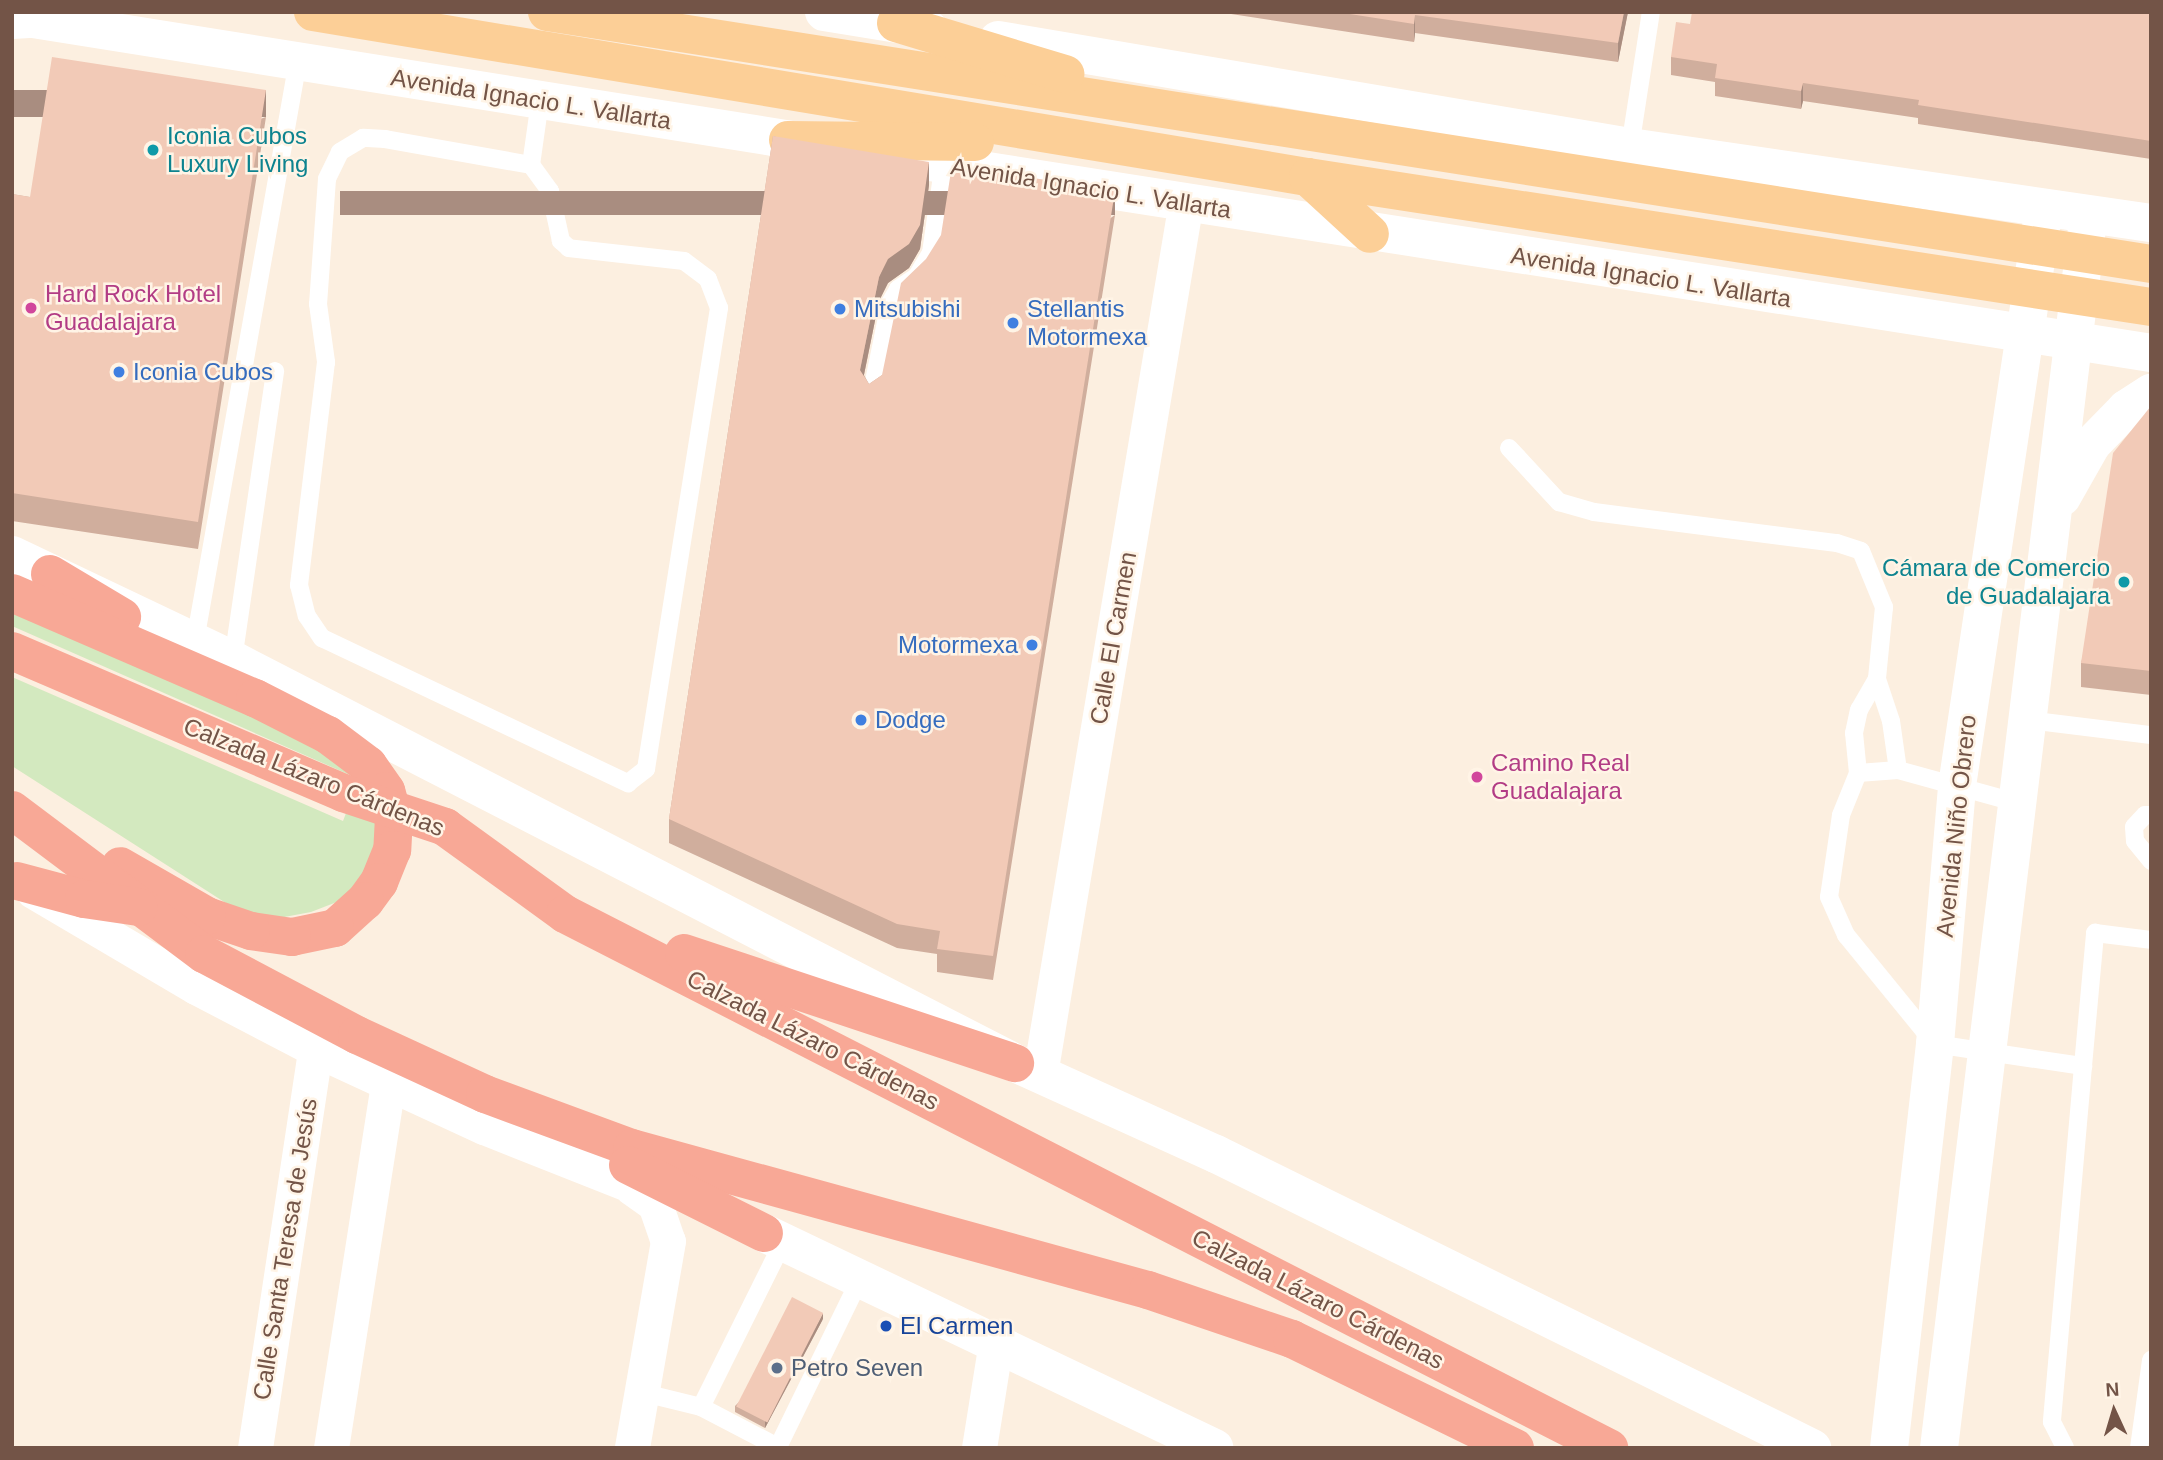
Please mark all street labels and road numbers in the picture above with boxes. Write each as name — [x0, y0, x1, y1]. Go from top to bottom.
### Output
street label: Avenida Ignacio L. Vallarta — [389, 63, 673, 135]
street label: Avenida Ignacio L. Vallarta — [949, 152, 1233, 224]
street label: Avenida Ignacio L. Vallarta — [1509, 241, 1793, 313]
street label: Calle El Carmen — [1084, 549, 1142, 727]
street label: Calzada Lázaro Cárdenas — [179, 711, 449, 843]
street label: Avenida Niño Obrero — [1930, 713, 1982, 939]
street label: Calzada Lázaro Cárdenas — [682, 964, 944, 1116]
street label: Calle Santa Teresa de Jesús — [247, 1096, 323, 1402]
street label: Calzada Lázaro Cárdenas — [1187, 1223, 1449, 1375]

